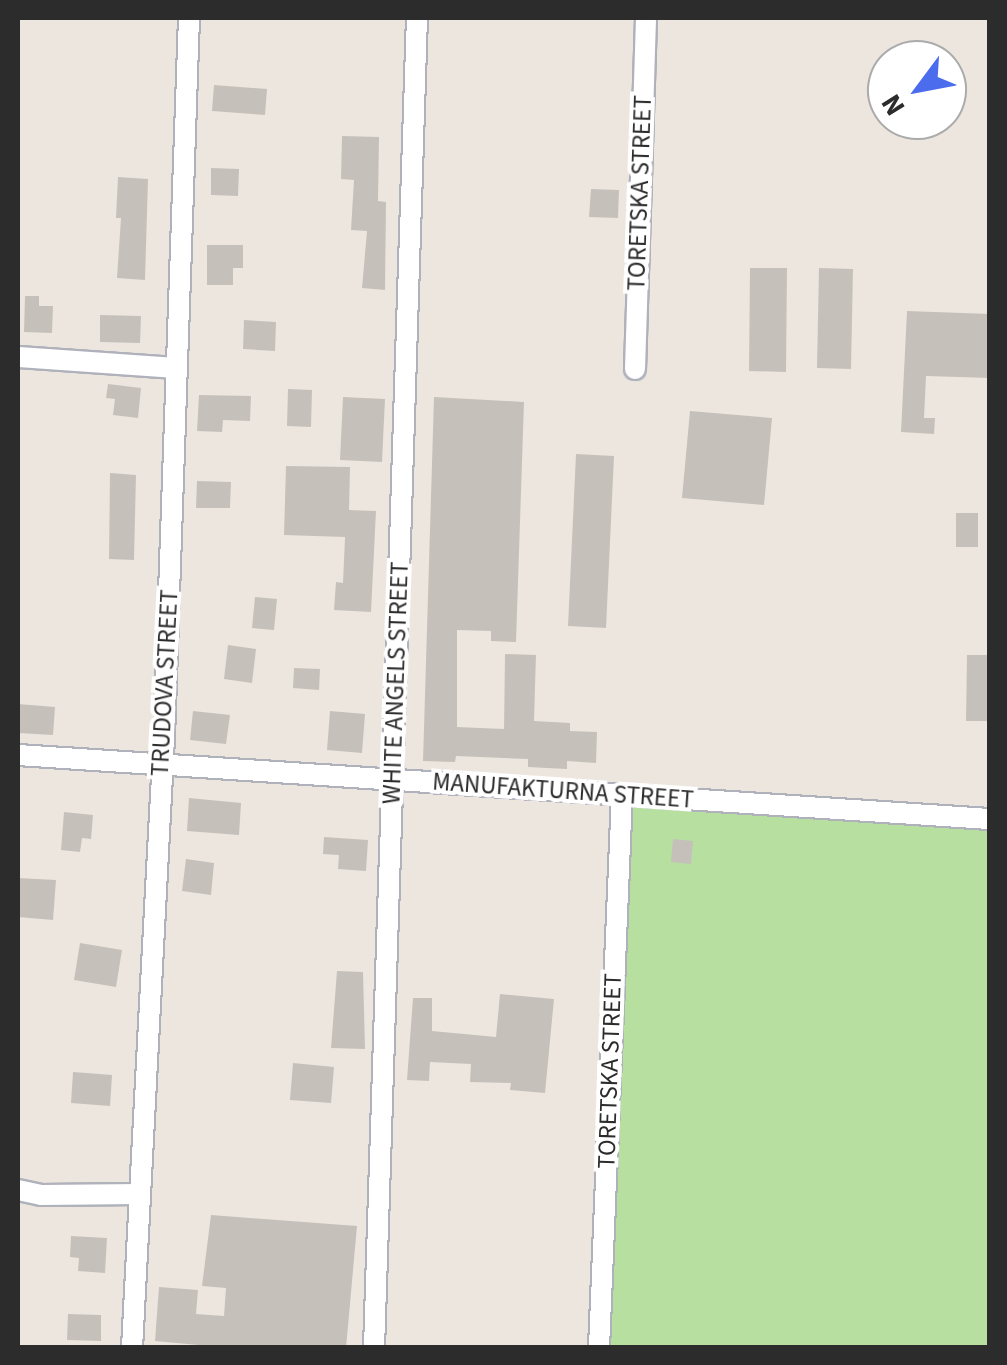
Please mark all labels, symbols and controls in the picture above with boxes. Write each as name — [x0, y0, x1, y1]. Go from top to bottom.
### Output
north arrow — [867, 40, 967, 140]
text: N — [871, 86, 915, 123]
street label: TORETSKA STREET — [622, 95, 658, 291]
street label: WHITE ANGELS STREET — [377, 561, 415, 805]
street label: TRUDOVA STREET — [145, 589, 185, 777]
street label: MANUFAKTURNA STREET — [431, 767, 695, 815]
street label: TORETSKA STREET — [592, 973, 628, 1169]

